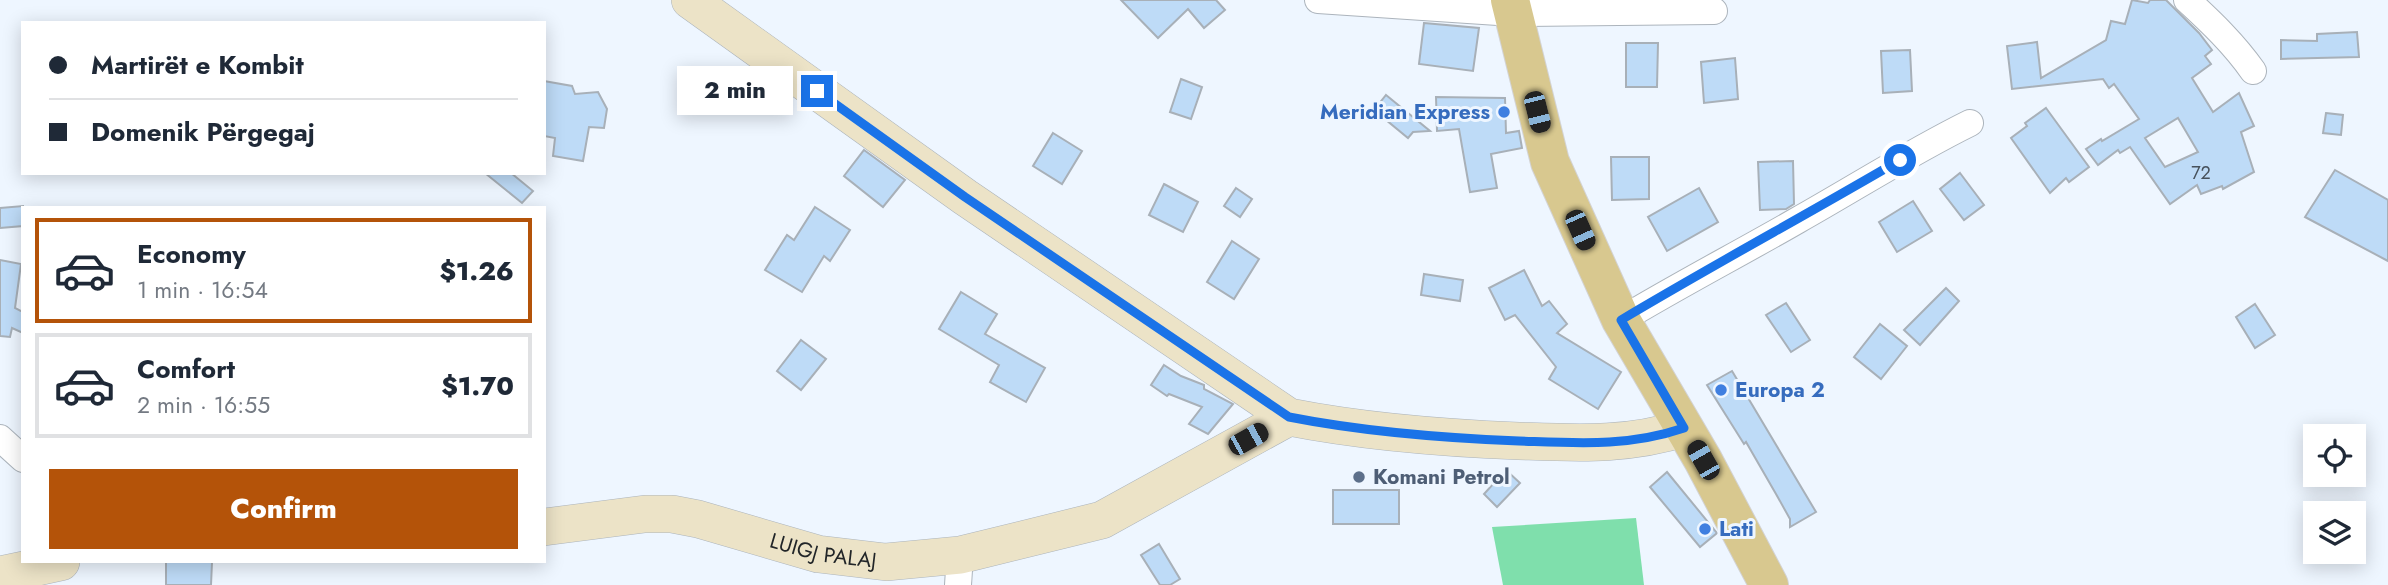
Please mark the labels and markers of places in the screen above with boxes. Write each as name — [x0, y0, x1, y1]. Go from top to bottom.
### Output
place label: Meridian Express — [1320, 97, 1490, 127]
marker: Meridian Express — [1496, 104, 1512, 120]
place label: Europa 2 — [1735, 375, 1825, 405]
marker: Europa 2 — [1713, 382, 1729, 398]
place label: Komani Petrol — [1373, 462, 1510, 492]
marker: Komani Petrol — [1351, 469, 1367, 485]
place label: Lati — [1719, 514, 1754, 544]
marker: Lati — [1697, 521, 1713, 537]

